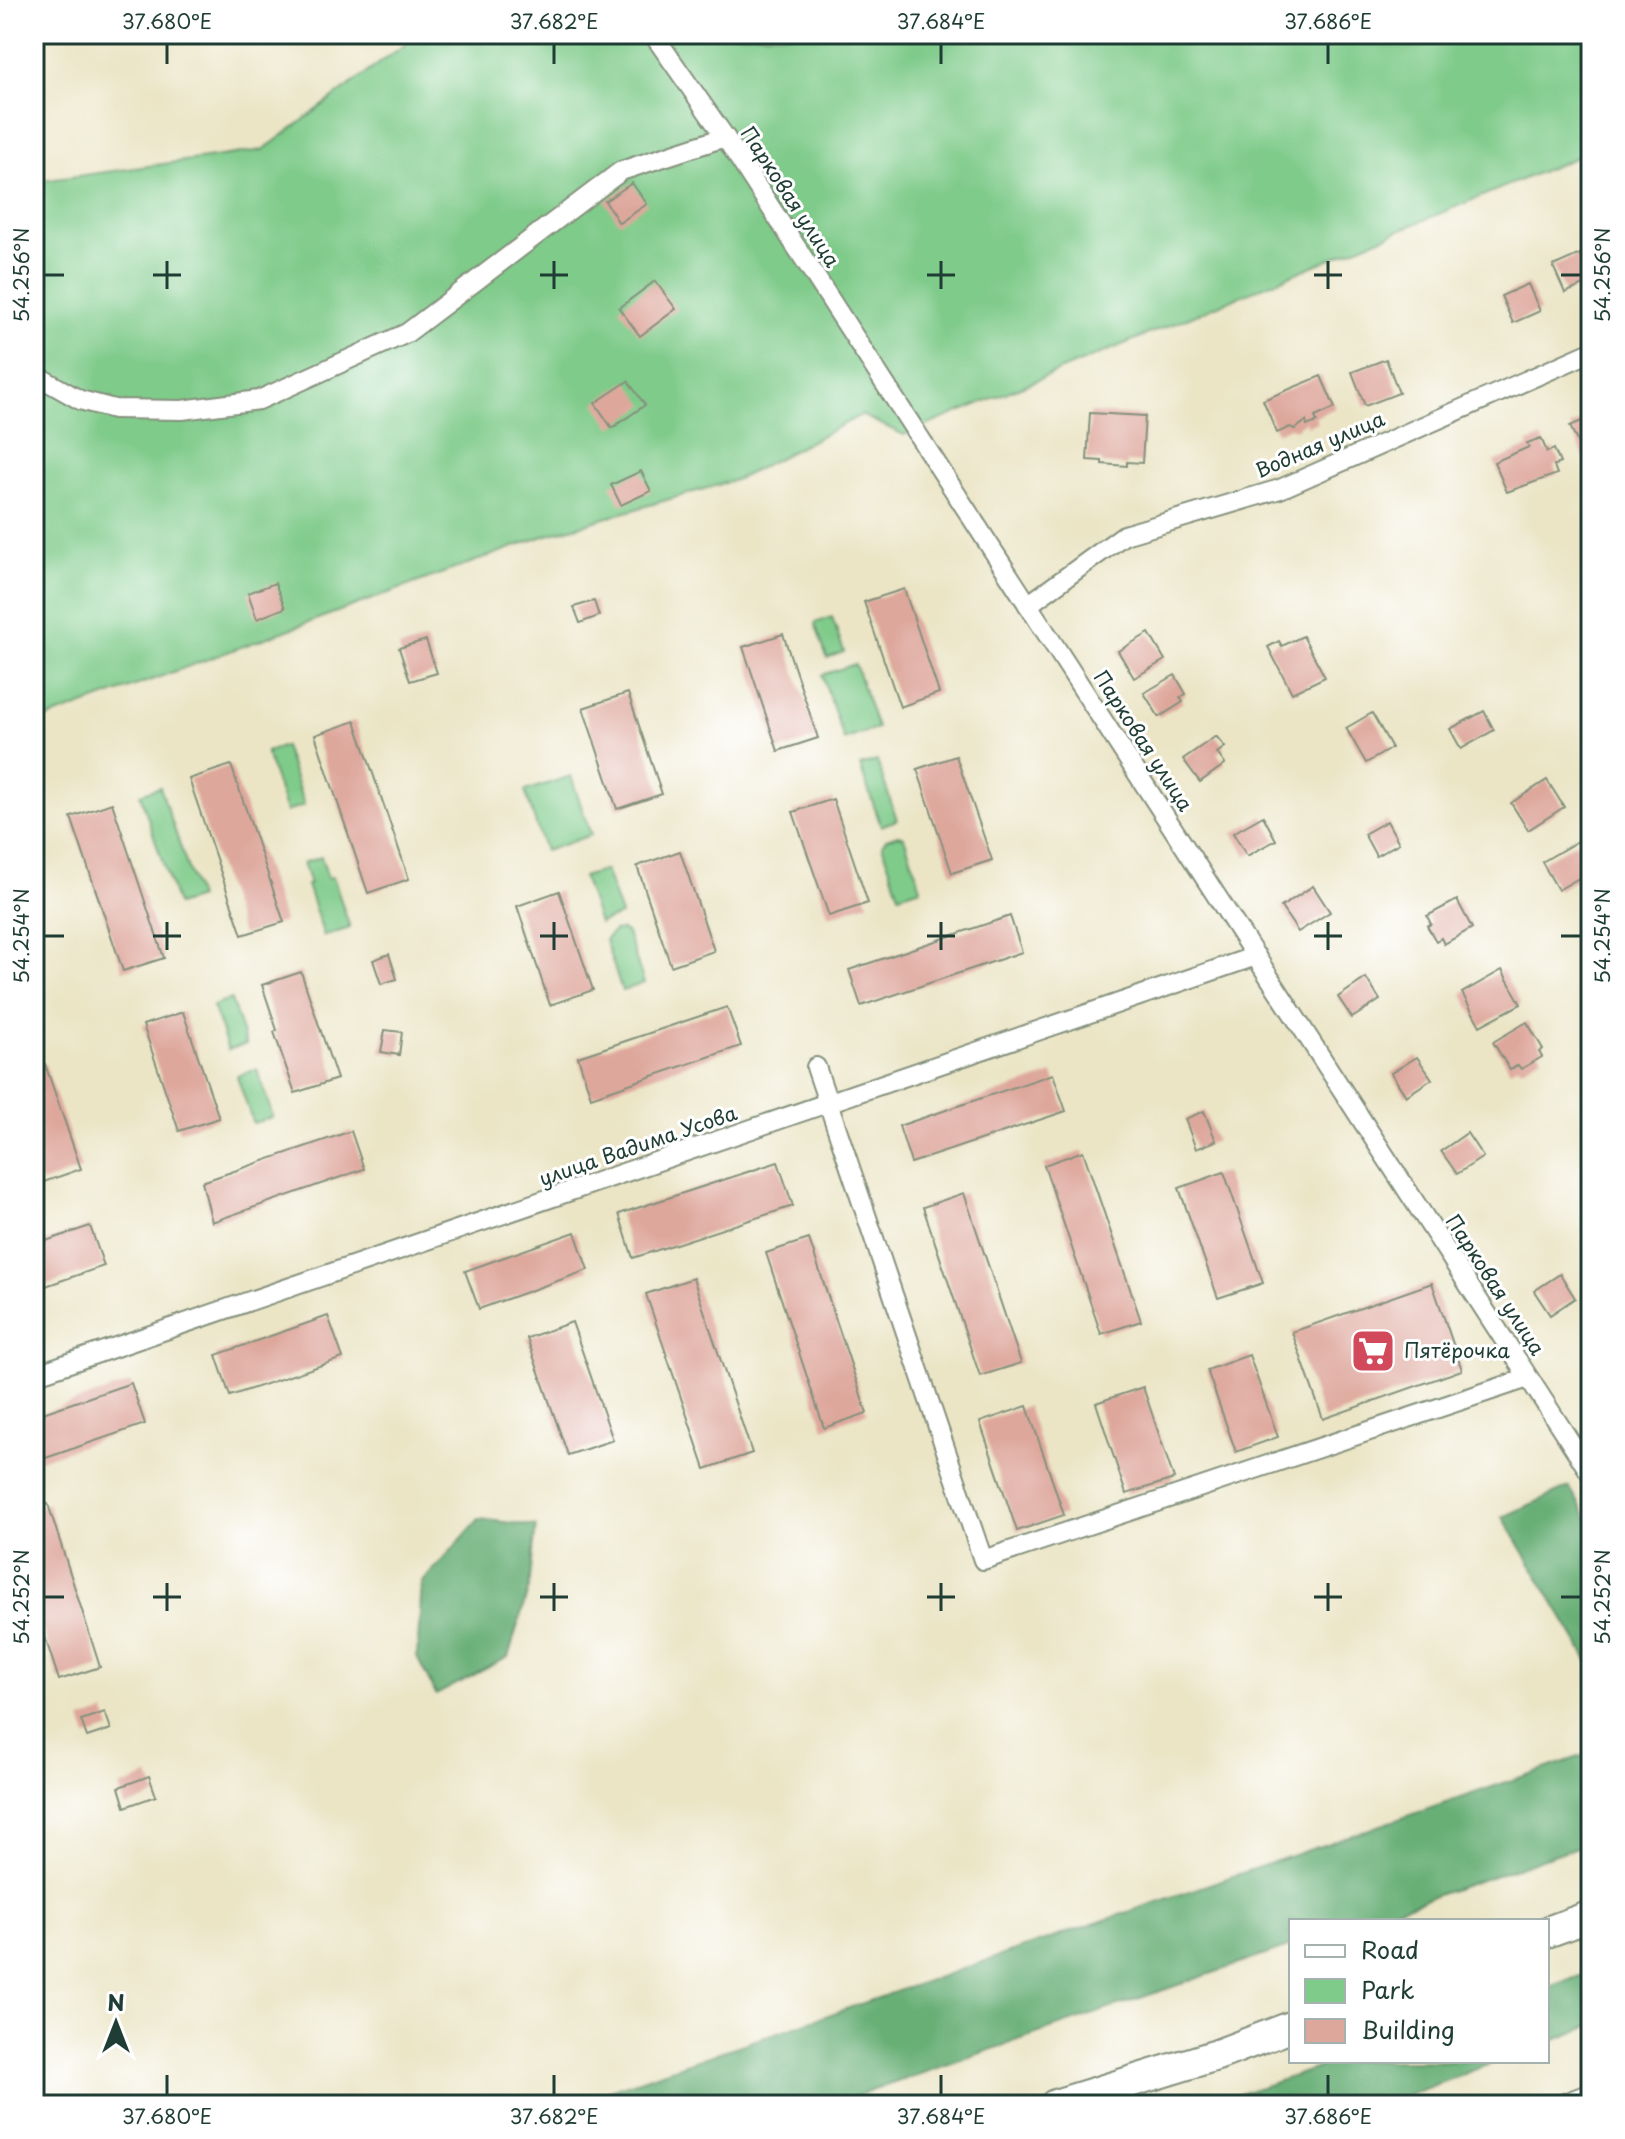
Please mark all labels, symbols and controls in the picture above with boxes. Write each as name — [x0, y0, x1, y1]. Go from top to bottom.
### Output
text: 37.680°E — [122, 6, 212, 36]
text: 37.682°E — [509, 6, 599, 36]
text: 37.684°E — [897, 6, 985, 36]
text: 37.686°E — [1284, 6, 1372, 36]
street label: Парковая улица — [734, 120, 848, 273]
text: 54.256°N — [6, 227, 36, 323]
text: 54.256°N — [1587, 227, 1617, 323]
street label: Водная улица — [1250, 403, 1389, 485]
street label: Парковая улица — [1087, 664, 1201, 817]
text: 54.254°N — [6, 888, 36, 984]
text: 54.254°N — [1587, 888, 1617, 984]
street label: улица Вадима Усова — [535, 1097, 741, 1193]
street label: Парковая улица — [1439, 1208, 1553, 1361]
supermarket icon: Пятёрочка — [1349, 1327, 1397, 1375]
place label: Пятёрочка — [1404, 1335, 1510, 1365]
text: 54.252°N — [6, 1549, 36, 1645]
text: 54.252°N — [1587, 1549, 1617, 1645]
legend — [1289, 1919, 1549, 2063]
text: Road — [1361, 1931, 1419, 1967]
text: Park — [1361, 1971, 1415, 2007]
north arrow — [76, 1983, 156, 2063]
text: N — [107, 1985, 125, 2018]
text: Building — [1361, 2011, 1455, 2047]
text: 37.680°E — [122, 2101, 212, 2131]
text: 37.682°E — [509, 2101, 599, 2131]
text: 37.684°E — [897, 2101, 985, 2131]
text: 37.686°E — [1284, 2101, 1372, 2131]

